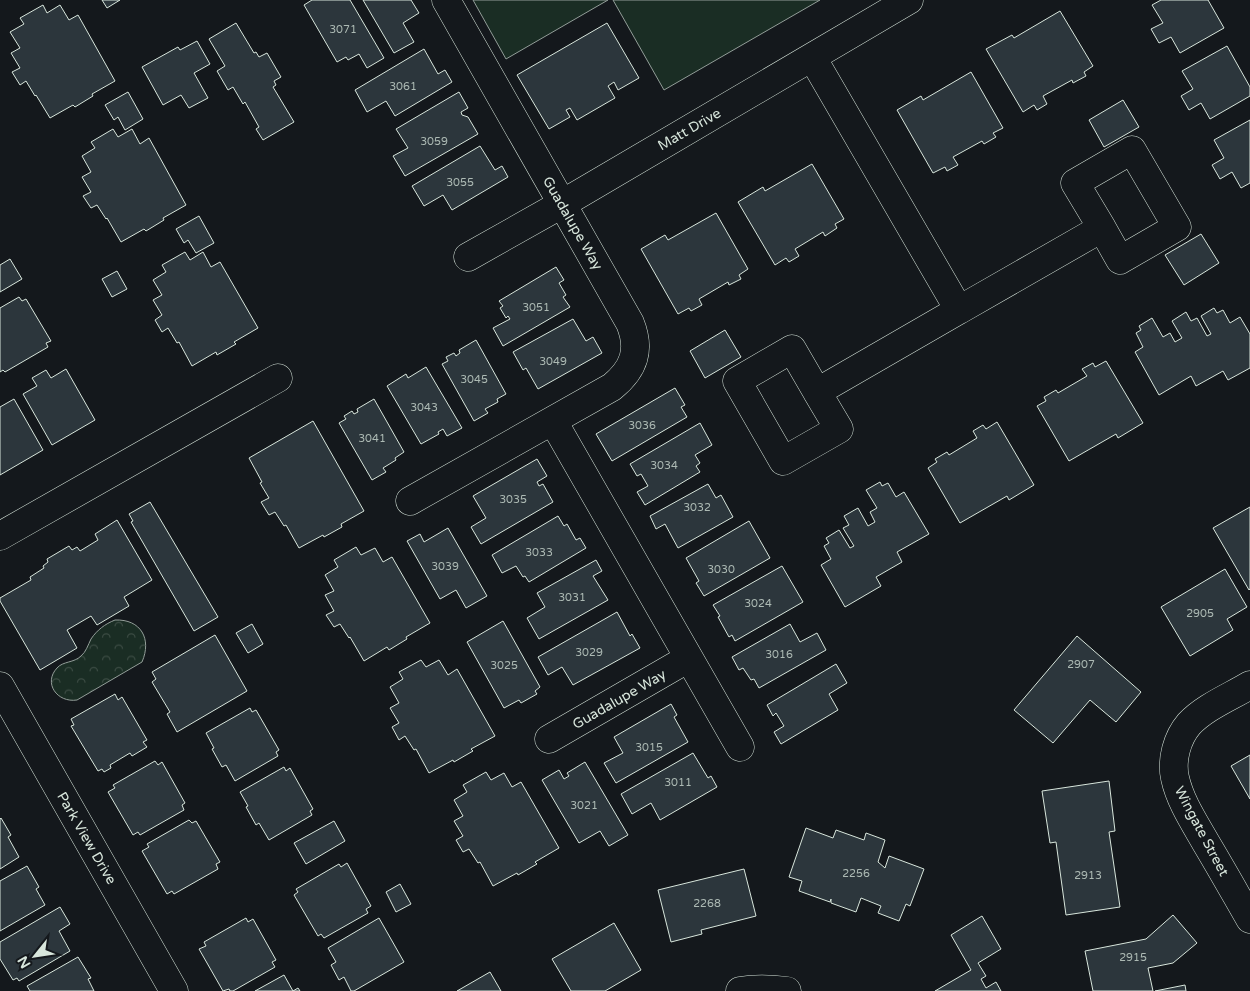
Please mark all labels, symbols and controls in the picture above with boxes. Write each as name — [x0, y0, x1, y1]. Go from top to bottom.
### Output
house number: 3071 — [329, 23, 357, 36]
house number: 3061 — [389, 80, 417, 93]
street label: Matt Drive — [655, 105, 724, 154]
house number: 3059 — [420, 135, 448, 148]
street label: Guadalupe Way — [539, 174, 606, 273]
house number: 3055 — [446, 176, 474, 189]
house number: 3051 — [522, 301, 550, 314]
house number: 3049 — [539, 355, 567, 368]
house number: 3045 — [460, 373, 488, 386]
house number: 3043 — [410, 401, 438, 414]
house number: 3036 — [628, 419, 656, 432]
house number: 3041 — [358, 432, 386, 445]
house number: 3034 — [650, 459, 678, 472]
house number: 3035 — [499, 493, 527, 506]
house number: 3032 — [683, 501, 711, 514]
house number: 3033 — [525, 546, 553, 559]
house number: 3039 — [431, 560, 459, 573]
house number: 3030 — [707, 563, 735, 576]
house number: 3031 — [558, 591, 586, 604]
house number: 3024 — [744, 597, 772, 610]
house number: 2905 — [1186, 607, 1214, 620]
house number: 3029 — [575, 646, 603, 659]
house number: 3016 — [765, 648, 793, 661]
house number: 2907 — [1067, 658, 1095, 671]
house number: 3025 — [490, 659, 518, 672]
street label: Guadalupe Way — [570, 666, 669, 733]
house number: 3015 — [635, 741, 663, 754]
house number: 3011 — [664, 776, 692, 789]
street label: Wingate Street — [1171, 783, 1233, 880]
street label: Park View Drive — [53, 789, 120, 887]
house number: 3021 — [570, 799, 598, 812]
house number: 2256 — [842, 867, 870, 880]
house number: 2913 — [1074, 869, 1102, 882]
house number: 2268 — [693, 897, 721, 910]
north arrow — [10, 931, 60, 981]
house number: 2915 — [1119, 951, 1147, 964]
text: N — [14, 953, 34, 971]

